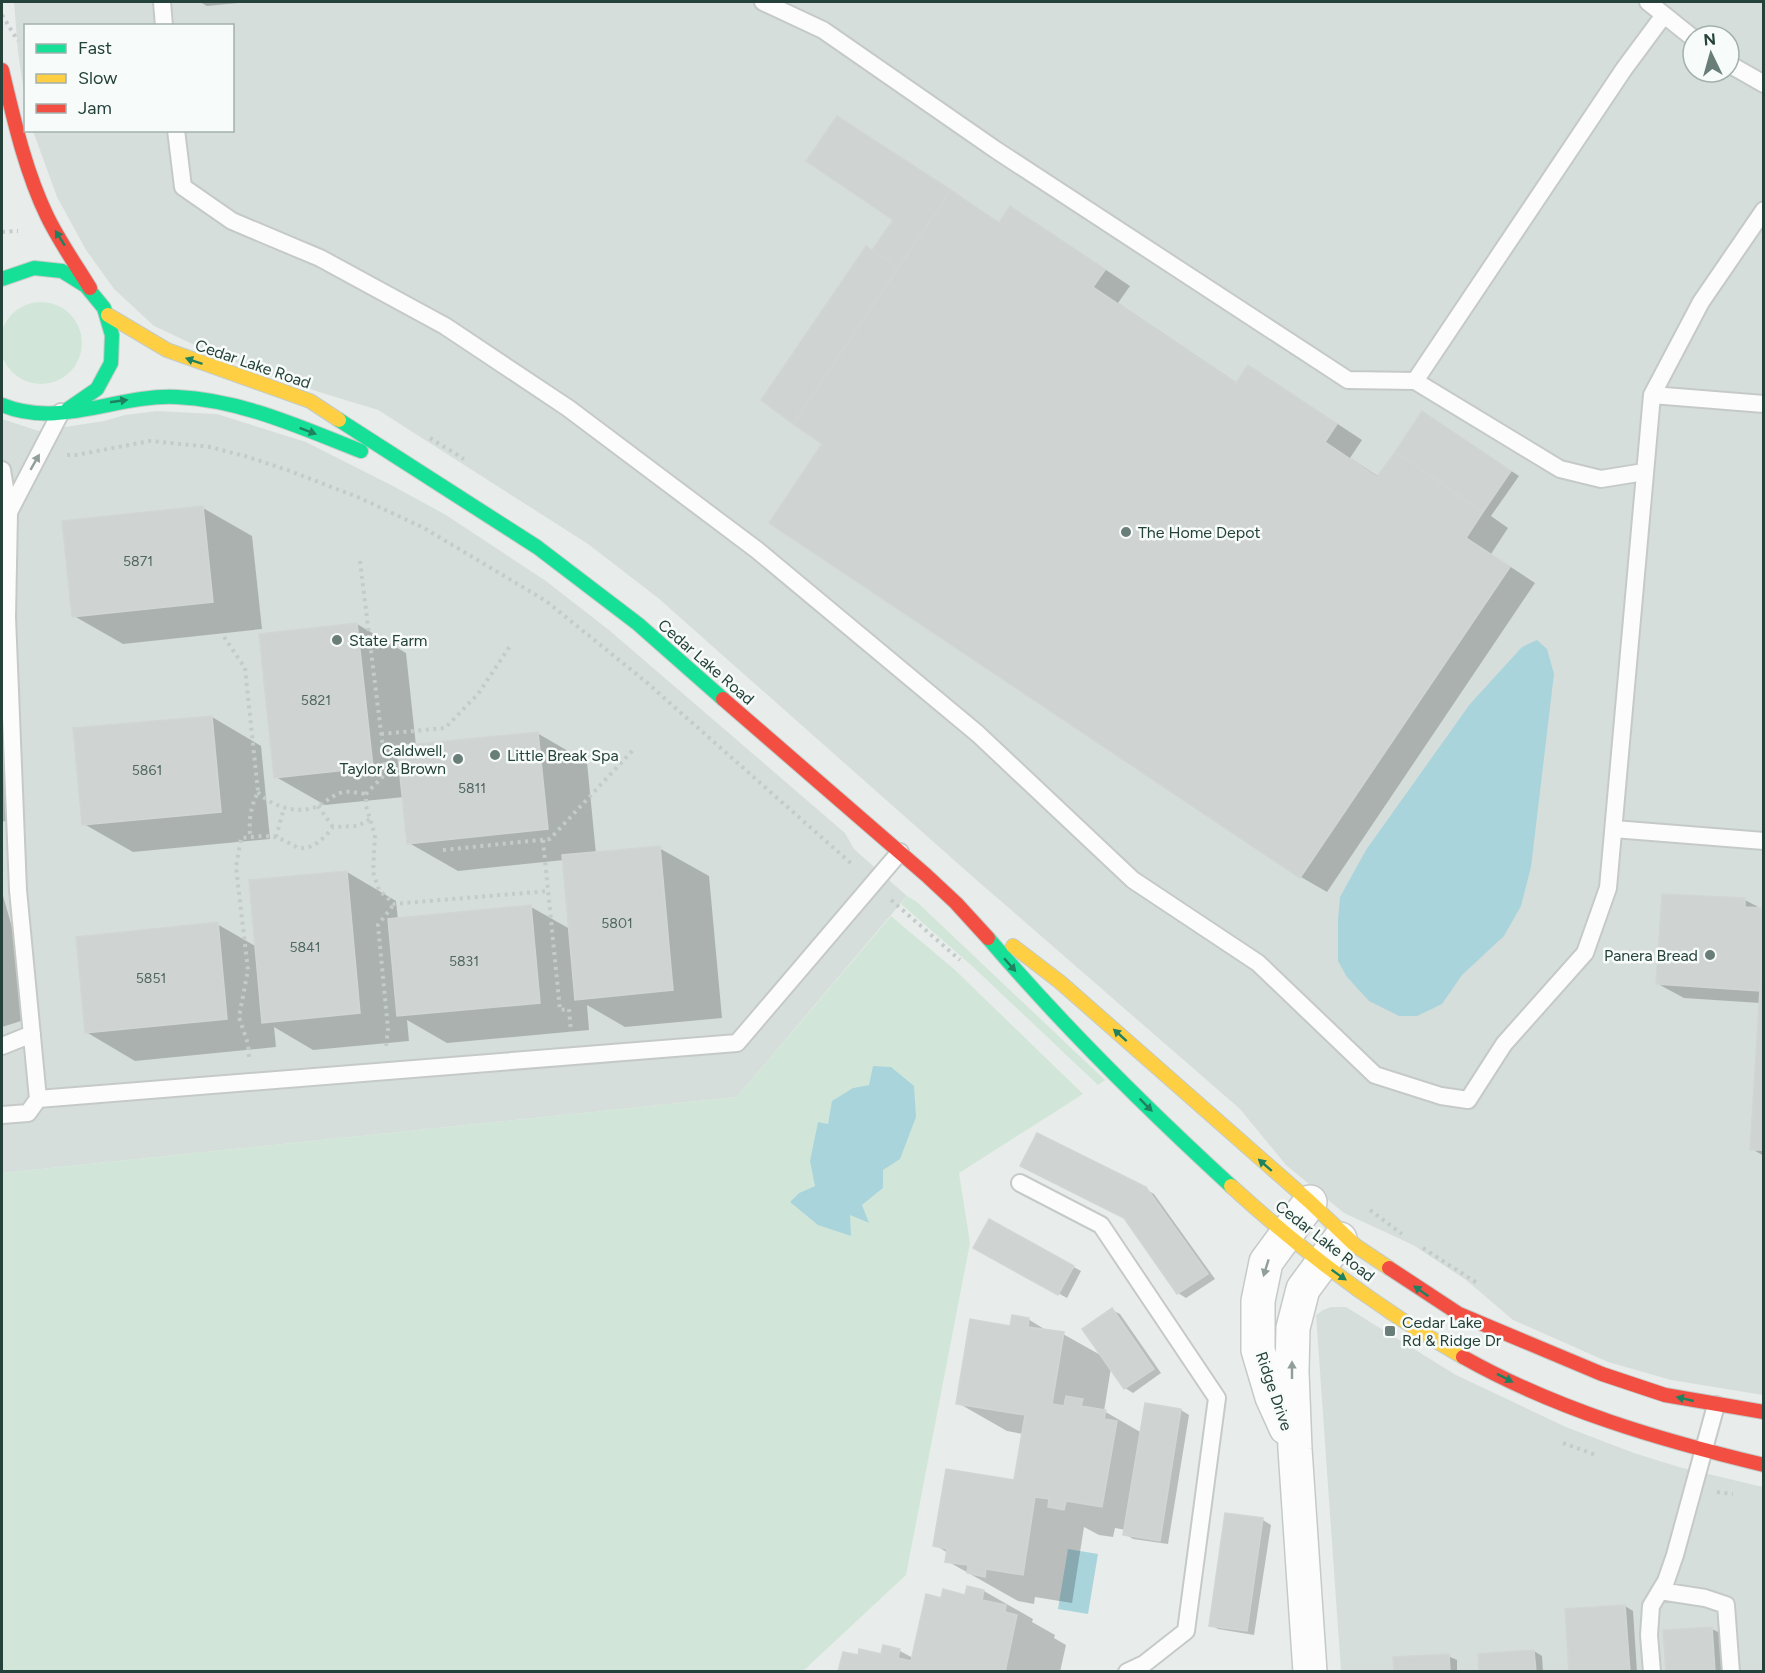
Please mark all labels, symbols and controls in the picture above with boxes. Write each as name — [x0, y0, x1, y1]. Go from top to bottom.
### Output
legend — [24, 24, 234, 132]
north arrow — [1681, 24, 1741, 84]
text: N — [1703, 30, 1717, 50]
text: Fast — [78, 37, 112, 59]
text: Slow — [78, 67, 117, 89]
text: Jam — [78, 97, 112, 119]
one-way arrow — [55, 230, 66, 246]
street label: Cedar Lake Road — [193, 335, 313, 393]
one-way arrow — [185, 355, 203, 365]
one-way arrow — [109, 396, 128, 405]
one-way arrow — [300, 426, 318, 436]
one-way arrow — [30, 454, 41, 470]
place label: The Home Depot — [1138, 523, 1261, 542]
marker: The Home Depot — [1119, 525, 1133, 539]
house number: 5871 — [123, 553, 153, 570]
street label: Cedar Lake Road — [654, 615, 758, 709]
place label: State Farm — [349, 631, 427, 650]
marker: State Farm — [330, 633, 344, 647]
house number: 5821 — [301, 692, 331, 709]
place label: Caldwell, Taylor & Brown — [340, 741, 446, 778]
place label: Little Break Spa — [507, 746, 619, 765]
marker: Little Break Spa — [488, 748, 502, 762]
marker: Caldwell, Taylor & Brown — [451, 752, 465, 766]
house number: 5861 — [132, 762, 162, 779]
house number: 5811 — [458, 780, 486, 797]
house number: 5801 — [601, 915, 633, 932]
house number: 5841 — [289, 939, 321, 956]
place label: Panera Bread — [1604, 946, 1698, 965]
marker: Panera Bread — [1703, 948, 1717, 962]
house number: 5831 — [449, 953, 479, 970]
one-way arrow — [1003, 957, 1016, 972]
house number: 5851 — [136, 970, 166, 987]
one-way arrow — [1112, 1028, 1127, 1042]
one-way arrow — [1138, 1097, 1152, 1111]
one-way arrow — [1258, 1158, 1273, 1171]
street label: Cedar Lake Road — [1272, 1196, 1378, 1286]
one-way arrow — [1261, 1259, 1270, 1277]
one-way arrow — [1331, 1269, 1347, 1281]
one-way arrow — [1413, 1286, 1429, 1297]
place label: Cedar Lake Rd & Ridge Dr — [1402, 1313, 1502, 1350]
marker: Cedar Lake Rd & Ridge Dr — [1383, 1324, 1397, 1338]
street label: Ridge Drive — [1252, 1349, 1296, 1433]
one-way arrow — [1287, 1360, 1297, 1379]
one-way arrow — [1496, 1373, 1513, 1382]
one-way arrow — [1676, 1393, 1694, 1403]

